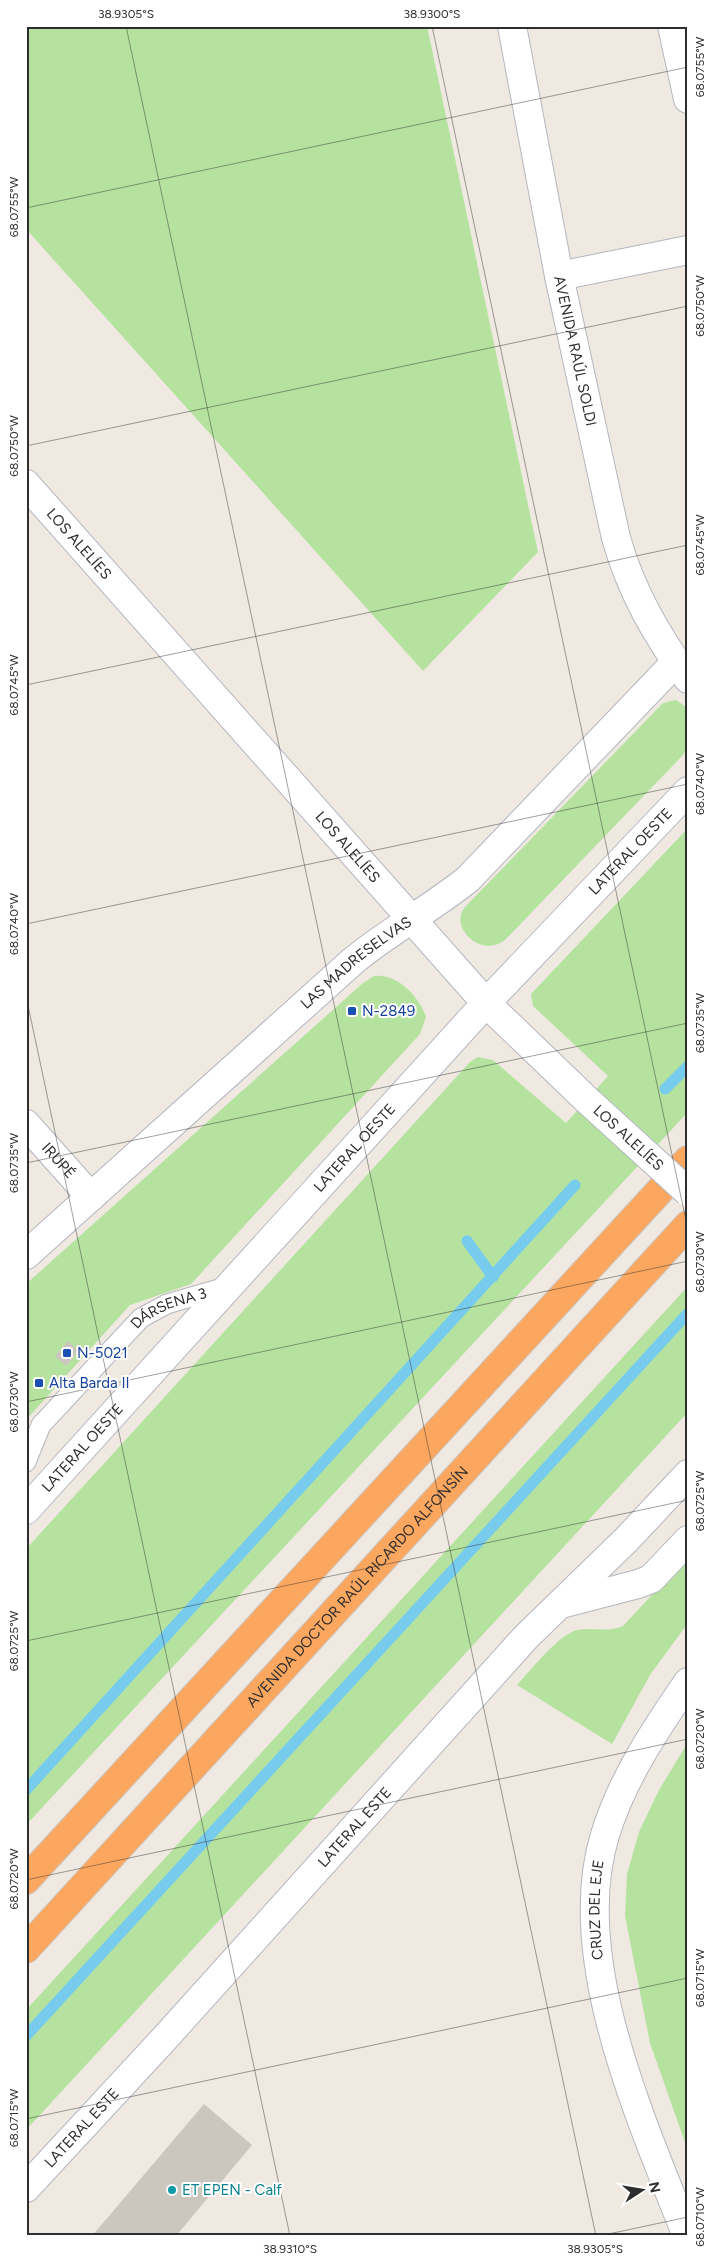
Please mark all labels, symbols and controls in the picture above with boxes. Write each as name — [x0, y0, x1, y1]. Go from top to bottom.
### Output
text: 38.9305°S — [98, 7, 154, 21]
text: 38.9300°S — [404, 7, 460, 21]
text: 68.0755°W — [693, 36, 707, 97]
text: 68.0755°W — [7, 176, 21, 237]
street label: AVENIDA RAÚL SOLDI — [550, 274, 600, 428]
text: 68.0750°W — [693, 275, 707, 337]
text: 68.0750°W — [7, 415, 21, 477]
street label: LOS ALELÍES — [43, 505, 115, 583]
text: 68.0745°W — [693, 514, 707, 576]
text: 68.0745°W — [7, 654, 21, 716]
text: 68.0740°W — [693, 753, 707, 815]
street label: LATERAL OESTE — [585, 804, 676, 898]
street label: LOS ALELÍES — [311, 808, 384, 886]
text: 68.0740°W — [7, 893, 21, 955]
street label: LAS MADRESELVAS — [297, 913, 415, 1013]
text: 68.0735°W — [693, 992, 707, 1053]
place label: N-2849 — [362, 1002, 415, 1020]
marker: N-2849 — [346, 1005, 358, 1017]
street label: LATERAL OESTE — [310, 1100, 399, 1196]
street label: LOS ALELÍES — [589, 1101, 667, 1174]
text: 68.0735°W — [7, 1132, 21, 1193]
street label: IRUPÉ — [38, 1139, 79, 1182]
text: 68.0730°W — [693, 1231, 707, 1292]
street label: DÁRSENA 3 — [127, 1284, 209, 1332]
place label: N-5021 — [77, 1344, 128, 1362]
marker: N-5021 — [61, 1347, 73, 1359]
text: 68.0730°W — [7, 1371, 21, 1432]
place label: Alta Barda II — [49, 1374, 130, 1392]
marker: Alta Barda II — [33, 1377, 45, 1389]
street label: LATERAL OESTE — [38, 1400, 127, 1496]
street label: AVENIDA DOCTOR RAÚL RICARDO ALFONSÍN — [243, 1462, 472, 1711]
text: 68.0725°W — [693, 1470, 707, 1531]
text: 68.0725°W — [7, 1610, 21, 1671]
text: 68.0720°W — [693, 1708, 707, 1770]
street label: LATERAL ESTE — [314, 1784, 395, 1871]
text: 68.0720°W — [7, 1848, 21, 1910]
street label: CRUZ DEL EJE — [586, 1858, 608, 1961]
text: 68.0715°W — [693, 1948, 707, 2007]
street label: LATERAL ESTE — [41, 2085, 123, 2171]
text: 68.0715°W — [7, 2088, 21, 2147]
north arrow — [616, 2164, 666, 2214]
text: N — [645, 2180, 664, 2194]
place label: ET EPEN - Calf — [182, 2181, 282, 2199]
marker: ET EPEN - Calf — [166, 2184, 178, 2196]
text: 68.0710°W — [693, 2187, 707, 2247]
text: 38.9310°S — [263, 2242, 317, 2256]
text: 38.9305°S — [567, 2242, 623, 2256]

